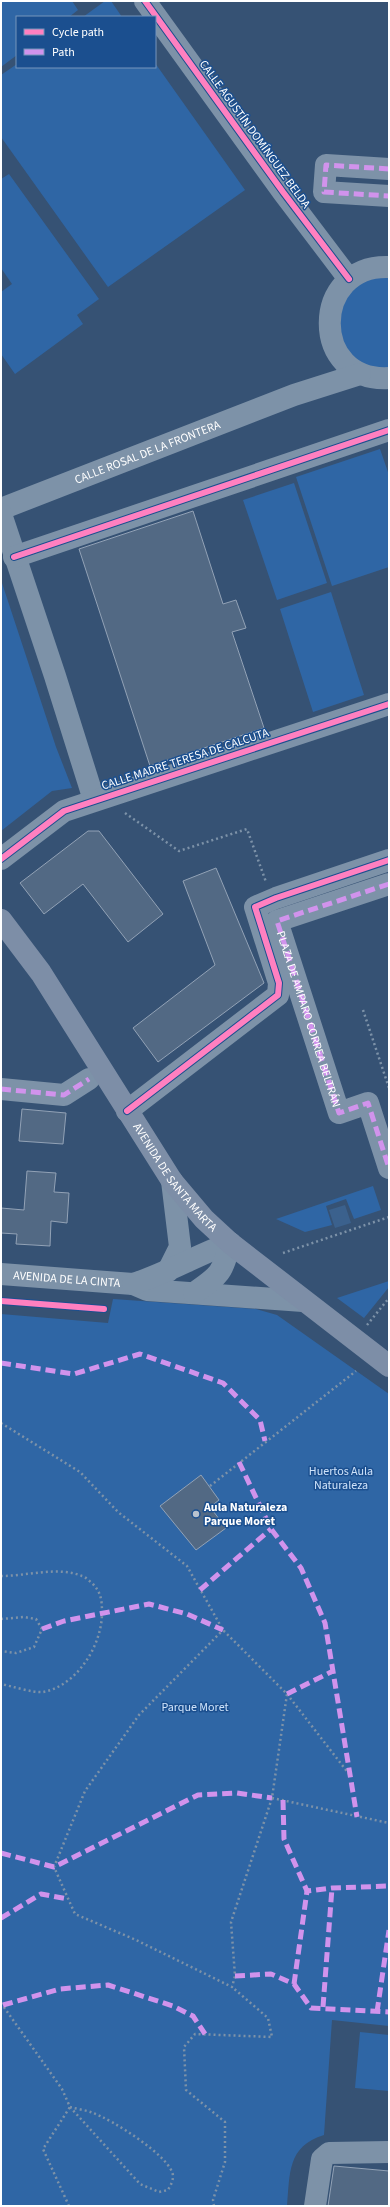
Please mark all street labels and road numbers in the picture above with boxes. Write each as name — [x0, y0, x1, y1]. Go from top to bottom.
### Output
street label: CALLE AGUSTÍN DOMÍNGUEZ BELDA — [195, 57, 314, 212]
street label: CALLE ROSAL DE LA FRONTERA — [72, 416, 223, 489]
street label: CALLE MADRE TERESA DE CALCUTA — [99, 724, 271, 795]
street label: PLAZA DE AMPARO CORREA BELTRÁN — [272, 929, 345, 1110]
street label: AVENIDA DE SANTA MARTA — [129, 1120, 221, 1236]
street label: AVENIDA DE LA CINTA — [13, 1267, 121, 1292]

